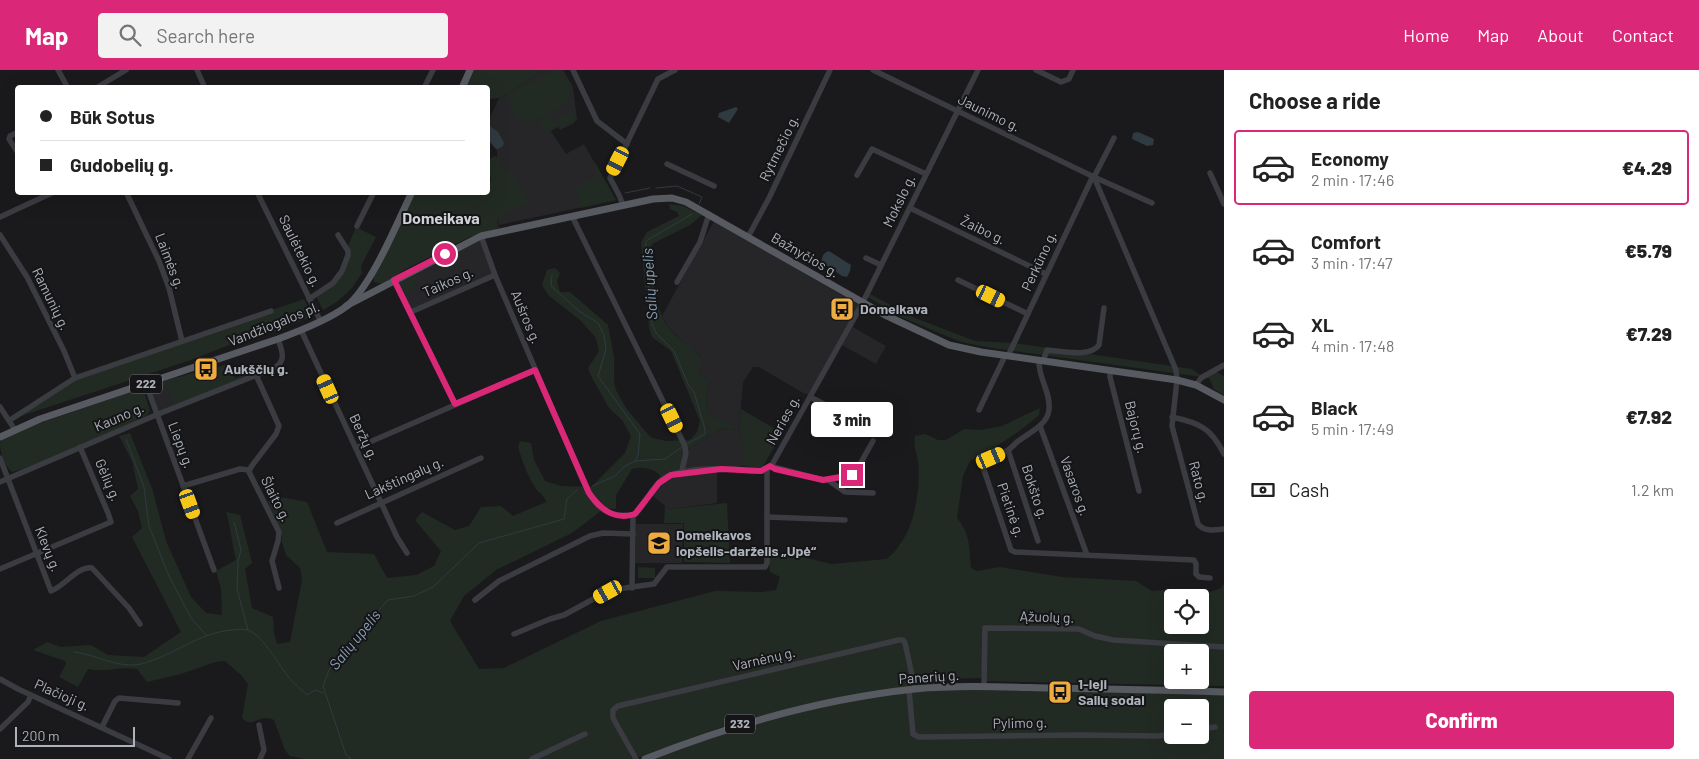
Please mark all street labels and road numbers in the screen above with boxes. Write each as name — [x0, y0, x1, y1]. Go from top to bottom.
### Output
street label: Jaunimo g. — [955, 90, 1023, 135]
street label: Rytmečio g. — [755, 112, 802, 184]
street label: Mokslo g. — [879, 172, 919, 230]
street label: Žaibo g. — [958, 211, 1008, 248]
street label: Saulėtekio g. — [276, 212, 325, 290]
street label: Bažnyčios g. — [768, 228, 842, 281]
street label: Perkūno g. — [1017, 228, 1060, 294]
street label: Laimės g. — [152, 231, 189, 291]
street label: Taikos g. — [420, 263, 476, 300]
street label: Ramunių g. — [29, 265, 74, 333]
street label: Aušros g. — [508, 288, 545, 346]
street label: Vandžiogalos pl. — [226, 297, 322, 350]
road number: 222 — [130, 374, 162, 394]
street label: Neries g. — [762, 392, 803, 447]
street label: Kauno g. — [91, 398, 146, 435]
street label: Bajorų g. — [1122, 399, 1151, 455]
street label: Beržų g. — [346, 411, 383, 463]
street label: Liepų g. — [165, 419, 198, 470]
street label: Lakštingalų g. — [362, 453, 446, 503]
street label: Vasaros g. — [1057, 454, 1094, 518]
street label: Gėlių g. — [92, 456, 125, 504]
street label: Rato g. — [1186, 459, 1213, 505]
street label: Bokšto g. — [1019, 462, 1052, 521]
street label: Šlaito g. — [258, 473, 295, 524]
street label: Pietinė g. — [994, 480, 1029, 540]
street label: Klevų g. — [32, 524, 65, 574]
street label: Ąžuolų g. — [1019, 607, 1075, 626]
street label: Varnėnų g. — [731, 643, 797, 674]
street label: Panerių g. — [898, 666, 960, 687]
street label: Plačioji g. — [32, 675, 92, 714]
road number: 232 — [725, 714, 755, 734]
street label: Pylimo g. — [992, 714, 1048, 731]

